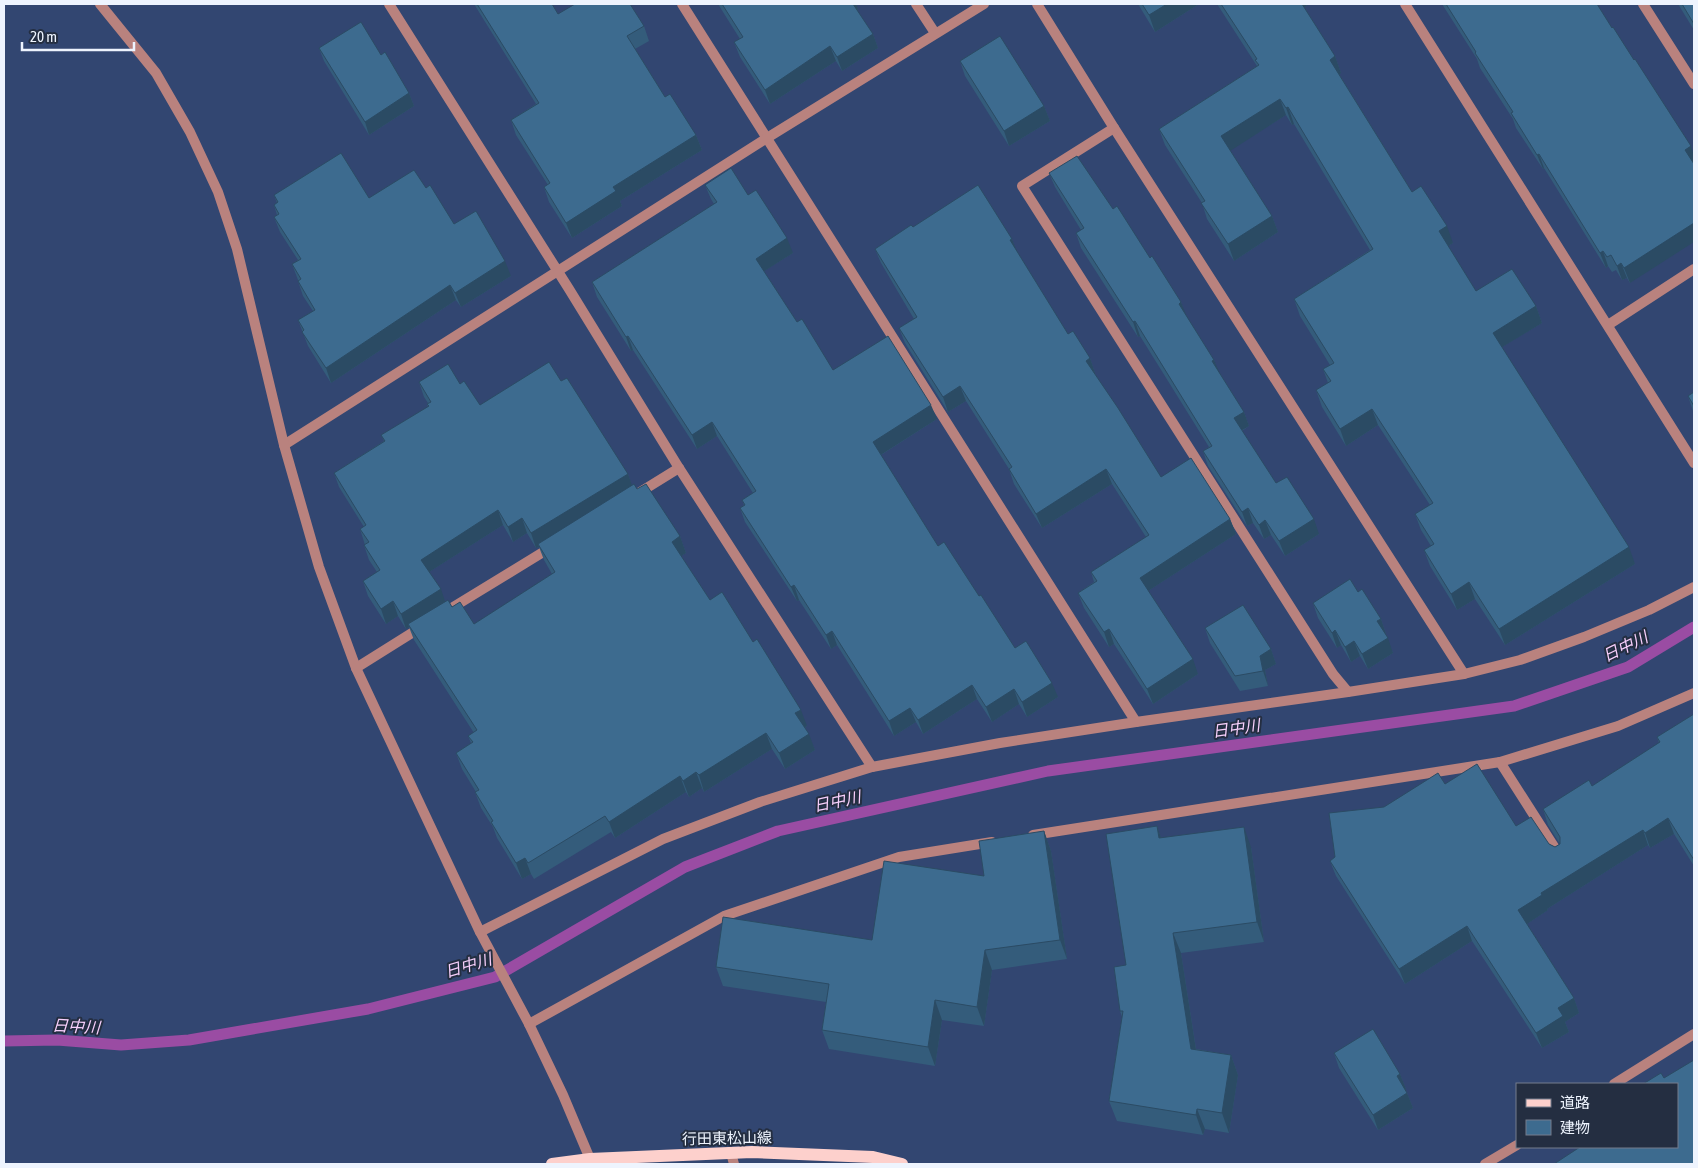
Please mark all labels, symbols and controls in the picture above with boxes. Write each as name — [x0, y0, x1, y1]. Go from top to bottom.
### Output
scale bar — [22, 20, 135, 52]
text: 20 m — [30, 28, 57, 45]
water label: 日中川 — [1599, 627, 1652, 665]
water label: 日中川 — [1211, 715, 1263, 740]
water label: 日中川 — [812, 787, 864, 815]
water label: 日中川 — [442, 949, 495, 981]
water label: 日中川 — [52, 1016, 102, 1036]
legend — [1516, 1083, 1678, 1148]
text: 道路 — [1560, 1094, 1590, 1111]
text: 建物 — [1560, 1119, 1590, 1136]
street label: 行田東松山線 — [682, 1129, 772, 1147]

